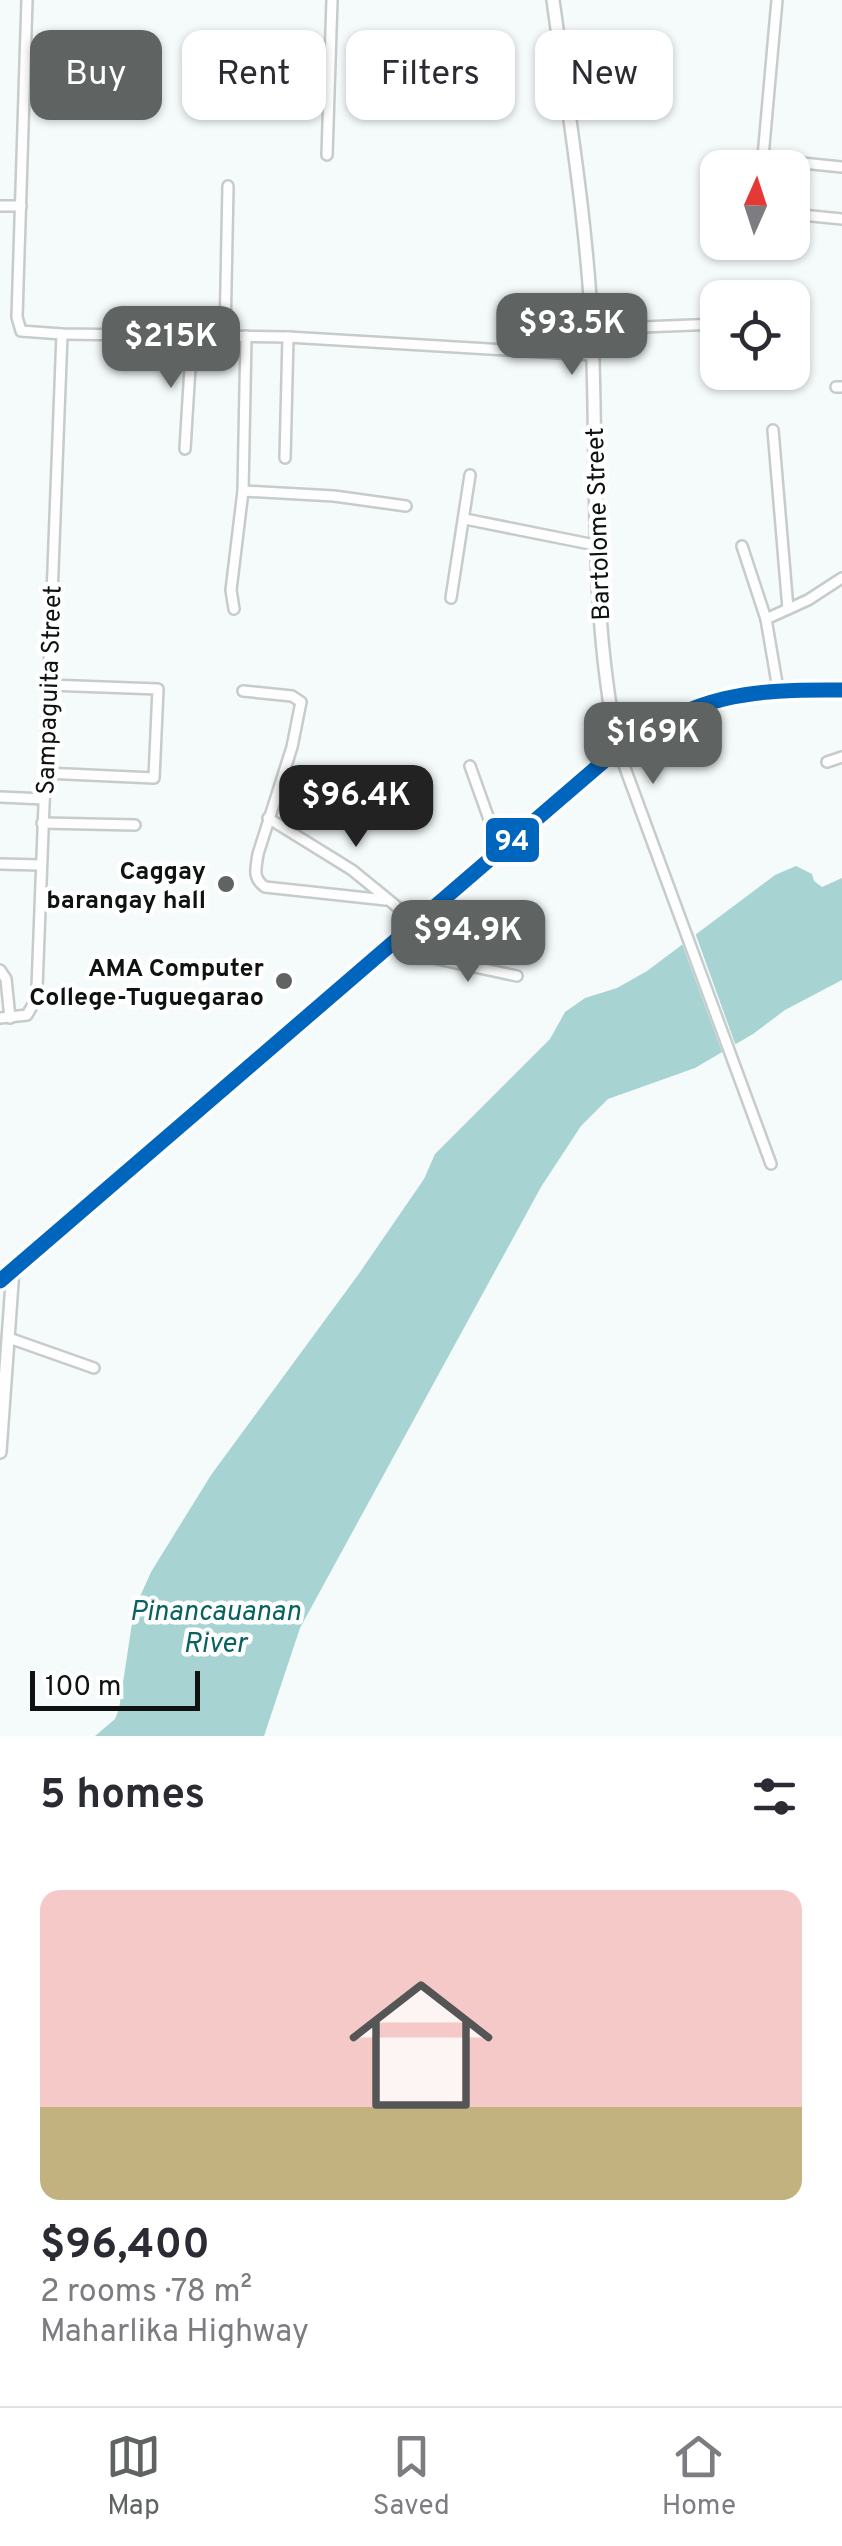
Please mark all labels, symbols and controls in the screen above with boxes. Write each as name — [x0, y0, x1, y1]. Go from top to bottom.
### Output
chip: Buy — [30, 30, 162, 120]
chip: Rent — [182, 30, 326, 120]
chip: Filters — [346, 30, 515, 120]
chip: New — [535, 30, 673, 120]
north arrow — [700, 150, 810, 260]
map controls — [700, 150, 810, 390]
button: locate — [700, 280, 810, 390]
pin: $93.5K — [491, 293, 653, 378]
text: $93.5K — [518, 305, 626, 345]
pin: $215K — [101, 306, 241, 391]
text: $215K — [124, 318, 218, 358]
street label: Bartolome Street — [581, 427, 619, 621]
street label: Sampaguita Street — [31, 585, 71, 795]
pin: $169K — [583, 702, 723, 787]
text: $169K — [606, 714, 700, 754]
pin: $96.4K — [275, 765, 437, 850]
text: $96.4K — [301, 777, 411, 817]
line badge: 94 — [484, 816, 541, 864]
text: 94 — [494, 825, 530, 861]
place label: Caggay barangay hall — [46, 857, 206, 918]
marker: Caggay barangay hall — [215, 873, 237, 895]
pin: $94.9K — [387, 900, 549, 985]
text: $94.9K — [413, 912, 523, 952]
place label: AMA Computer College-Tuguegarao — [29, 954, 265, 1015]
marker: AMA Computer College-Tuguegarao — [273, 970, 295, 992]
water label: Pinancauanan River — [129, 1595, 301, 1663]
scale bar — [30, 1666, 200, 1710]
text: 100 m — [45, 1670, 121, 1706]
icon: filters — [747, 1769, 802, 1824]
text: 5 homes — [40, 1770, 205, 1823]
icon: home — [331, 1955, 511, 2135]
text: $96,400 — [40, 2220, 210, 2273]
text: 2 rooms · 78 m² — [40, 2273, 252, 2313]
text: Maharlika Highway — [40, 2313, 309, 2353]
tab: Map — [106, 2429, 161, 2525]
tab: Saved — [373, 2429, 450, 2525]
tab: Home — [662, 2429, 736, 2525]

